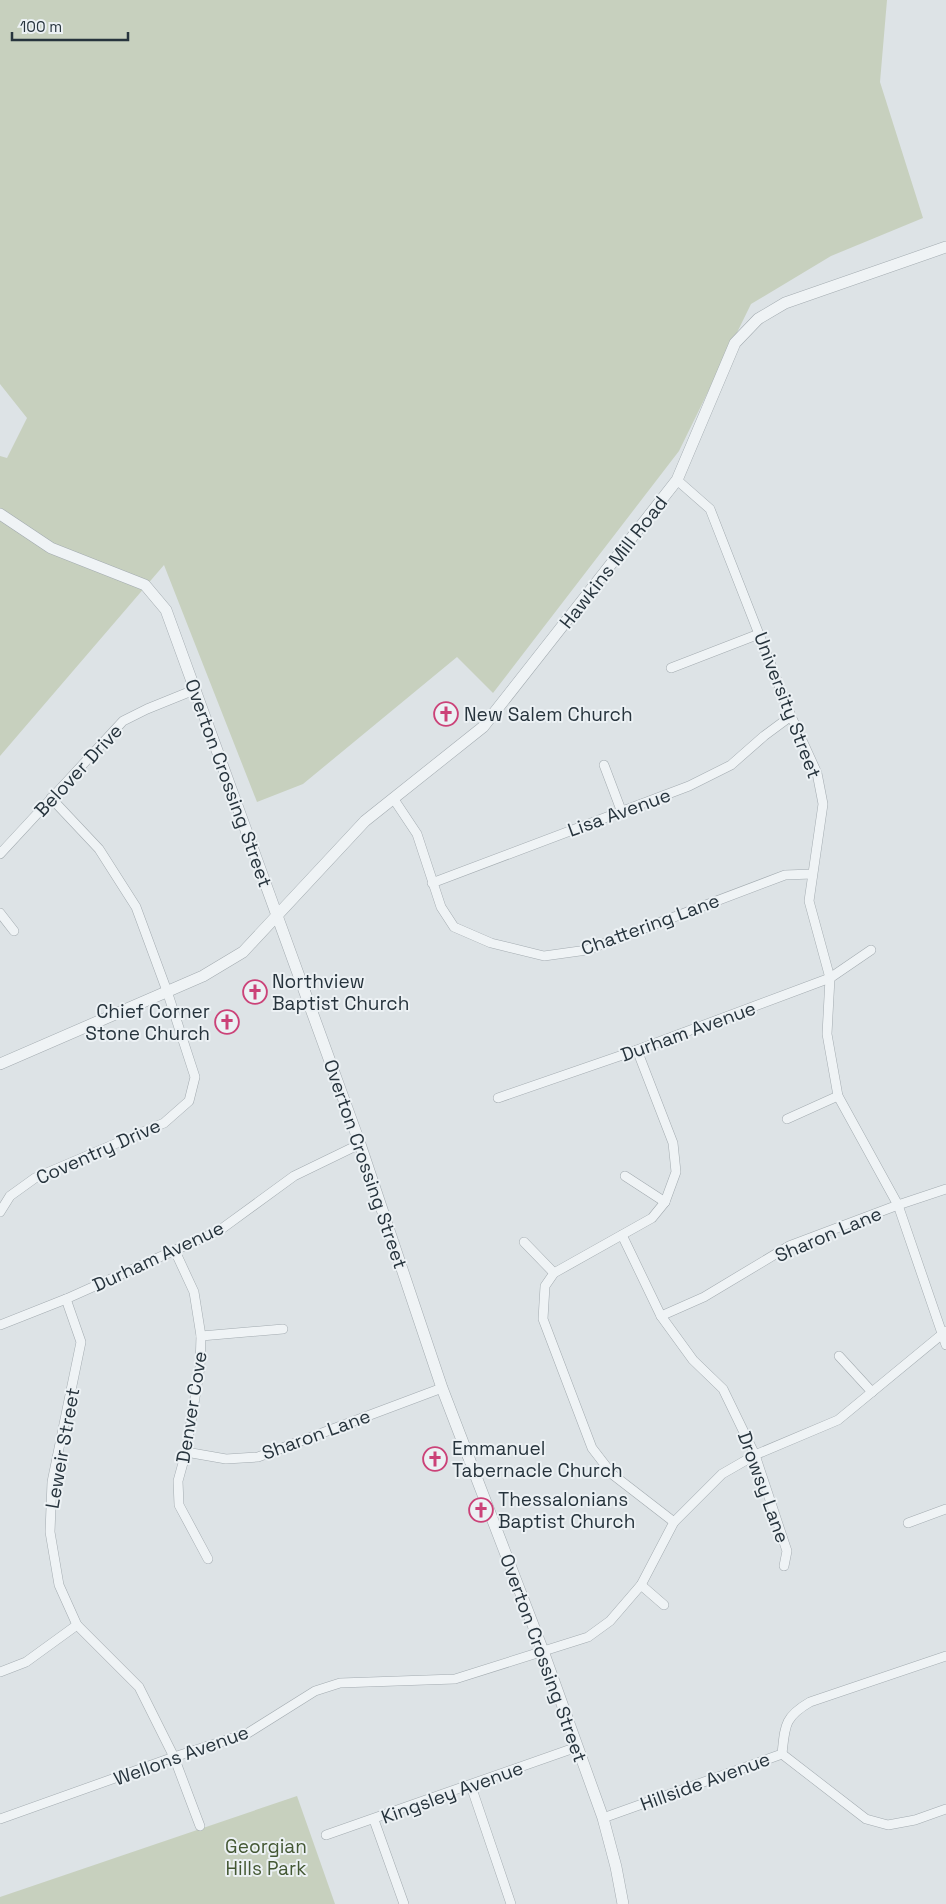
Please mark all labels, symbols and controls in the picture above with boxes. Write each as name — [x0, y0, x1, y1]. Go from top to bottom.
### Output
scale bar — [12, 10, 129, 42]
text: 100 m — [20, 17, 62, 36]
street label: Hawkins Mill Road — [554, 491, 673, 634]
street label: University Street — [748, 628, 827, 782]
street label: Overton Crossing Street — [179, 676, 278, 891]
church icon: New Salem Church — [433, 701, 459, 727]
place label: New Salem Church — [464, 702, 633, 727]
street label: Belover Drive — [29, 718, 128, 822]
street label: Lisa Avenue — [564, 782, 674, 843]
street label: Chattering Lane — [577, 888, 723, 961]
place label: Northview Baptist Church — [272, 969, 409, 1016]
church icon: Northview Baptist Church — [242, 979, 268, 1005]
street label: Durham Avenue — [617, 995, 759, 1068]
place label: Chief Corner Stone Church — [85, 999, 210, 1046]
church icon: Chief Corner Stone Church — [214, 1009, 240, 1035]
street label: Overton Crossing Street — [318, 1056, 413, 1272]
street label: Coventry Drive — [32, 1113, 164, 1190]
street label: Sharon Lane — [771, 1201, 885, 1268]
street label: Durham Avenue — [89, 1215, 228, 1298]
street label: Denver Cove — [170, 1349, 213, 1465]
street label: Leweir Street — [40, 1386, 85, 1511]
street label: Sharon Lane — [259, 1403, 374, 1466]
street label: Drowsy Lane — [732, 1428, 795, 1546]
place label: Emmanuel Tabernacle Church — [452, 1436, 623, 1483]
church icon: Emmanuel Tabernacle Church — [422, 1446, 448, 1472]
place label: Thessalonians Baptist Church — [498, 1487, 635, 1534]
church icon: Thessalonians Baptist Church — [468, 1497, 494, 1523]
street label: Overton Crossing Street — [494, 1551, 593, 1766]
street label: Wellons Avenue — [110, 1719, 252, 1792]
street label: Hillside Avenue — [637, 1746, 773, 1817]
street label: Kingsley Avenue — [378, 1755, 527, 1830]
park label: Georgian Hills Park — [225, 1834, 307, 1881]

